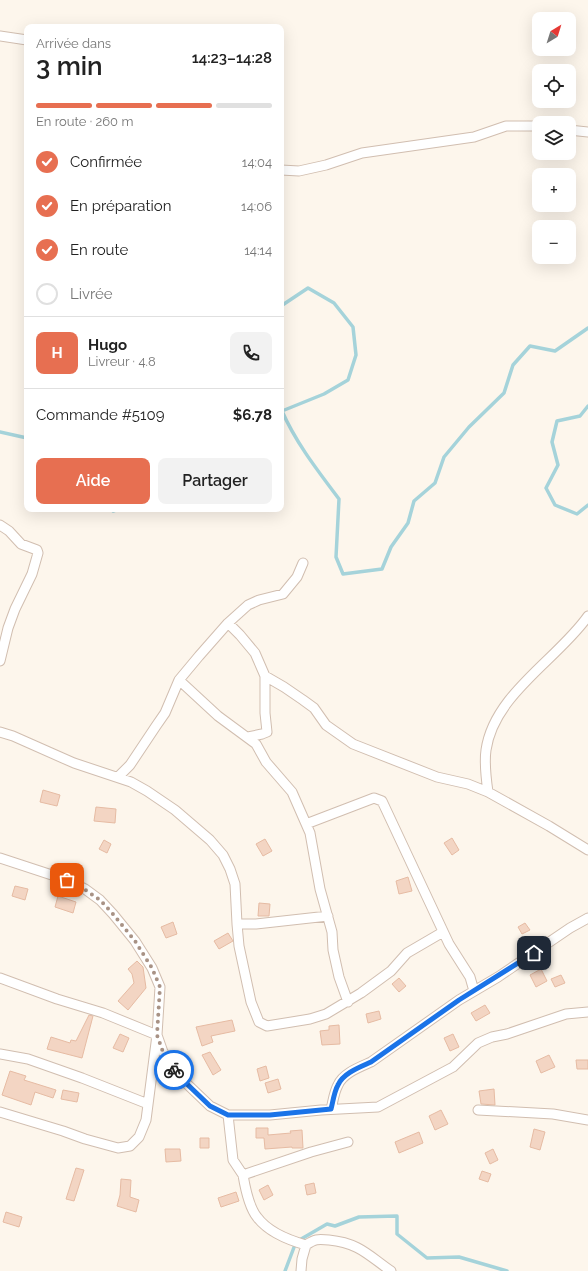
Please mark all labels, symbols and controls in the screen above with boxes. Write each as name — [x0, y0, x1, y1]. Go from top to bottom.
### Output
north arrow — [532, 12, 576, 56]
map controls — [532, 12, 576, 264]
text: Arrivée dans — [36, 36, 111, 51]
text: 14:23–14:28 — [192, 49, 272, 67]
text: 3 min — [36, 51, 103, 81]
button: locate — [532, 64, 576, 108]
text: En route · 260 m — [36, 114, 133, 129]
button: layers — [532, 116, 576, 160]
icon: check — [36, 151, 58, 173]
text: Confirmée — [70, 153, 142, 171]
text: 14:04 — [242, 155, 272, 170]
button: + — [532, 168, 576, 212]
icon: check — [36, 195, 58, 217]
text: En préparation — [70, 197, 171, 215]
text: 14:06 — [241, 199, 272, 214]
button: − — [532, 220, 576, 264]
icon: check — [36, 239, 58, 261]
text: En route — [70, 241, 128, 259]
text: 14:14 — [244, 243, 272, 258]
text: Livrée — [70, 285, 113, 303]
button: phone — [230, 332, 272, 374]
text: Hugo — [88, 336, 127, 354]
text: H — [51, 344, 63, 362]
text: Livreur · 4.8 — [88, 354, 156, 369]
text: Commande #5109 — [36, 406, 164, 424]
text: $6.78 — [233, 406, 272, 424]
button: Aide — [36, 458, 150, 504]
button: Partager — [158, 458, 272, 504]
pin — [50, 863, 84, 897]
icon: bag — [56, 869, 78, 891]
pin — [517, 936, 551, 970]
icon: home — [523, 942, 545, 964]
courier — [154, 1050, 194, 1090]
icon: bike — [163, 1059, 185, 1081]

